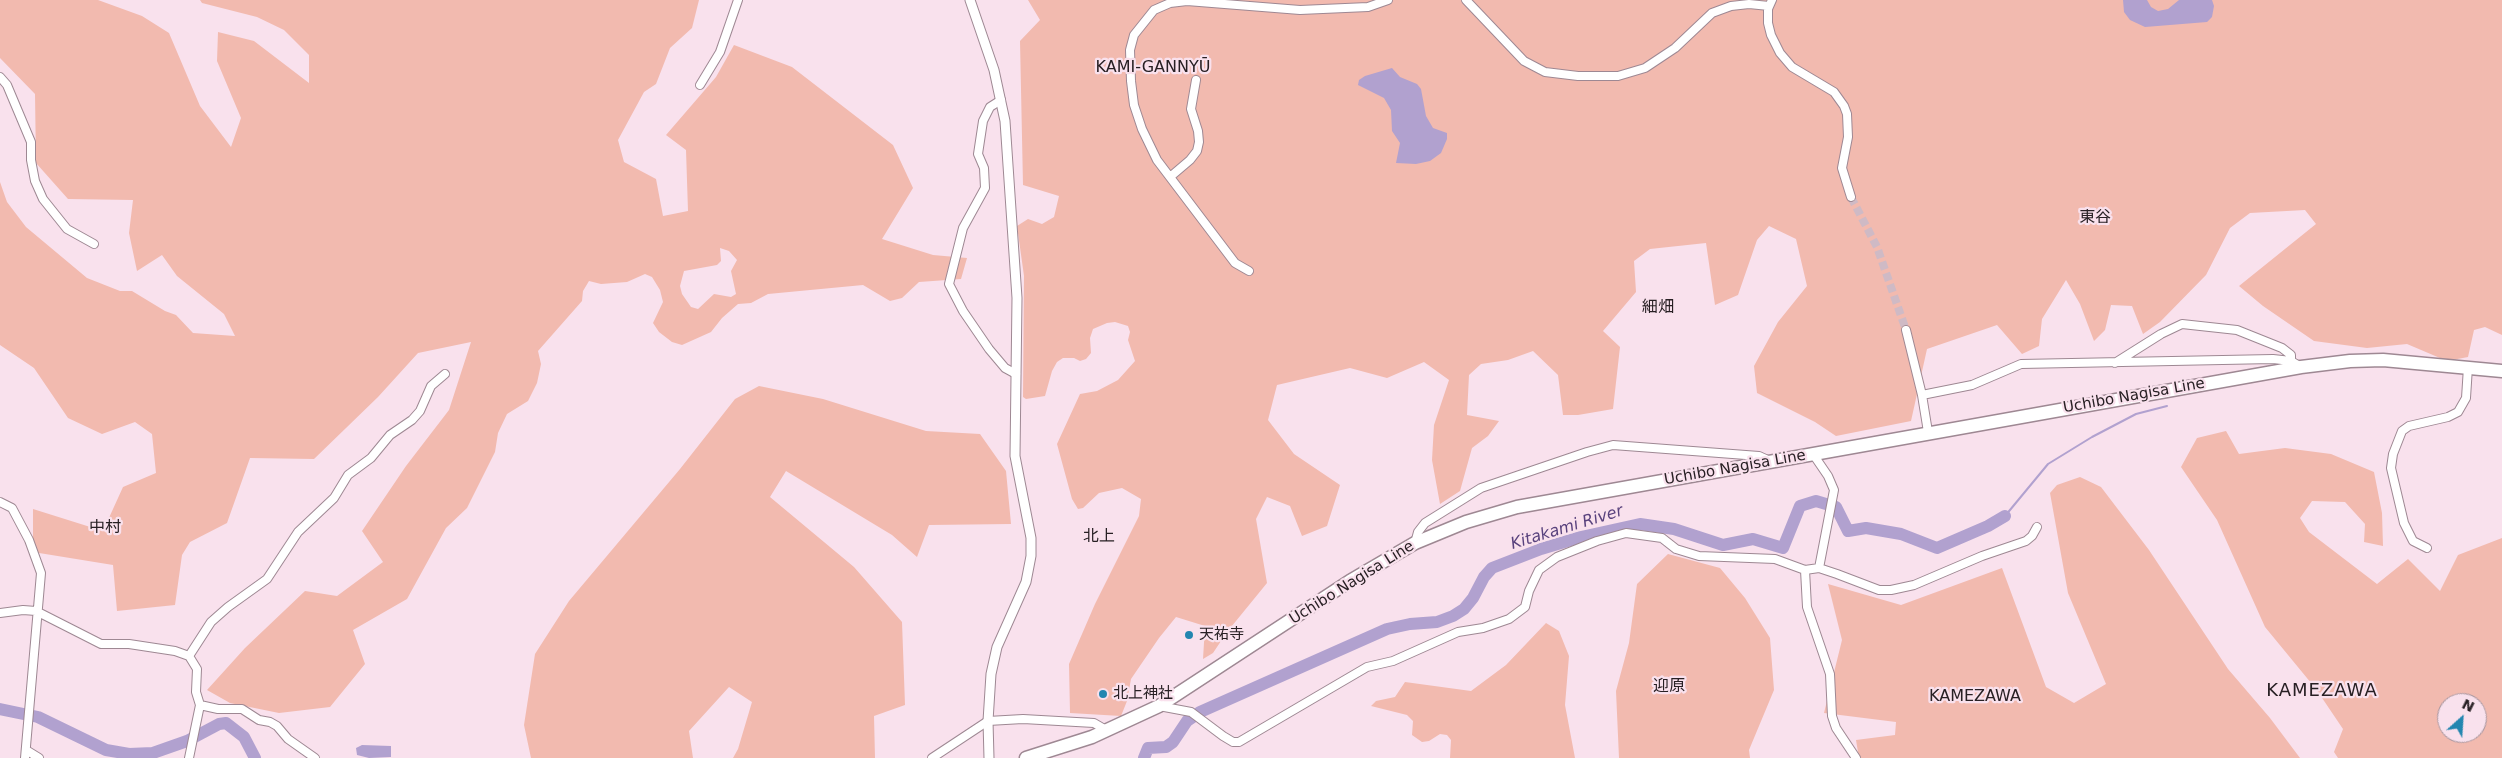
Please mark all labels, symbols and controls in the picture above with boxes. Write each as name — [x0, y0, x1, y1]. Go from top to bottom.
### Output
district label: KAMI-GANNYŪ — [1089, 58, 1217, 78]
district label: 東谷 — [2079, 208, 2111, 228]
district label: 細畑 — [1642, 298, 1674, 318]
street label: Uchibo Nagisa Line — [2062, 375, 2206, 417]
street label: Uchibo Nagisa Line — [1663, 447, 1807, 489]
water label: Kitakami River — [1508, 502, 1626, 554]
district label: 中村 — [89, 518, 121, 538]
district label: 北上 — [1083, 527, 1115, 547]
street label: Uchibo Nagisa Line — [1286, 537, 1418, 629]
place label: 天祐寺 — [1199, 626, 1244, 644]
marker: 天祐寺 — [1183, 629, 1195, 641]
district label: 迎原 — [1653, 677, 1685, 697]
district label: KAMEZAWA — [2265, 680, 2379, 702]
place label: 北上神社 — [1113, 685, 1173, 703]
district label: KAMEZAWA — [1924, 687, 2026, 707]
marker: 北上神社 — [1097, 688, 1109, 700]
north arrow — [2437, 693, 2487, 743]
text: N — [2459, 696, 2477, 715]

